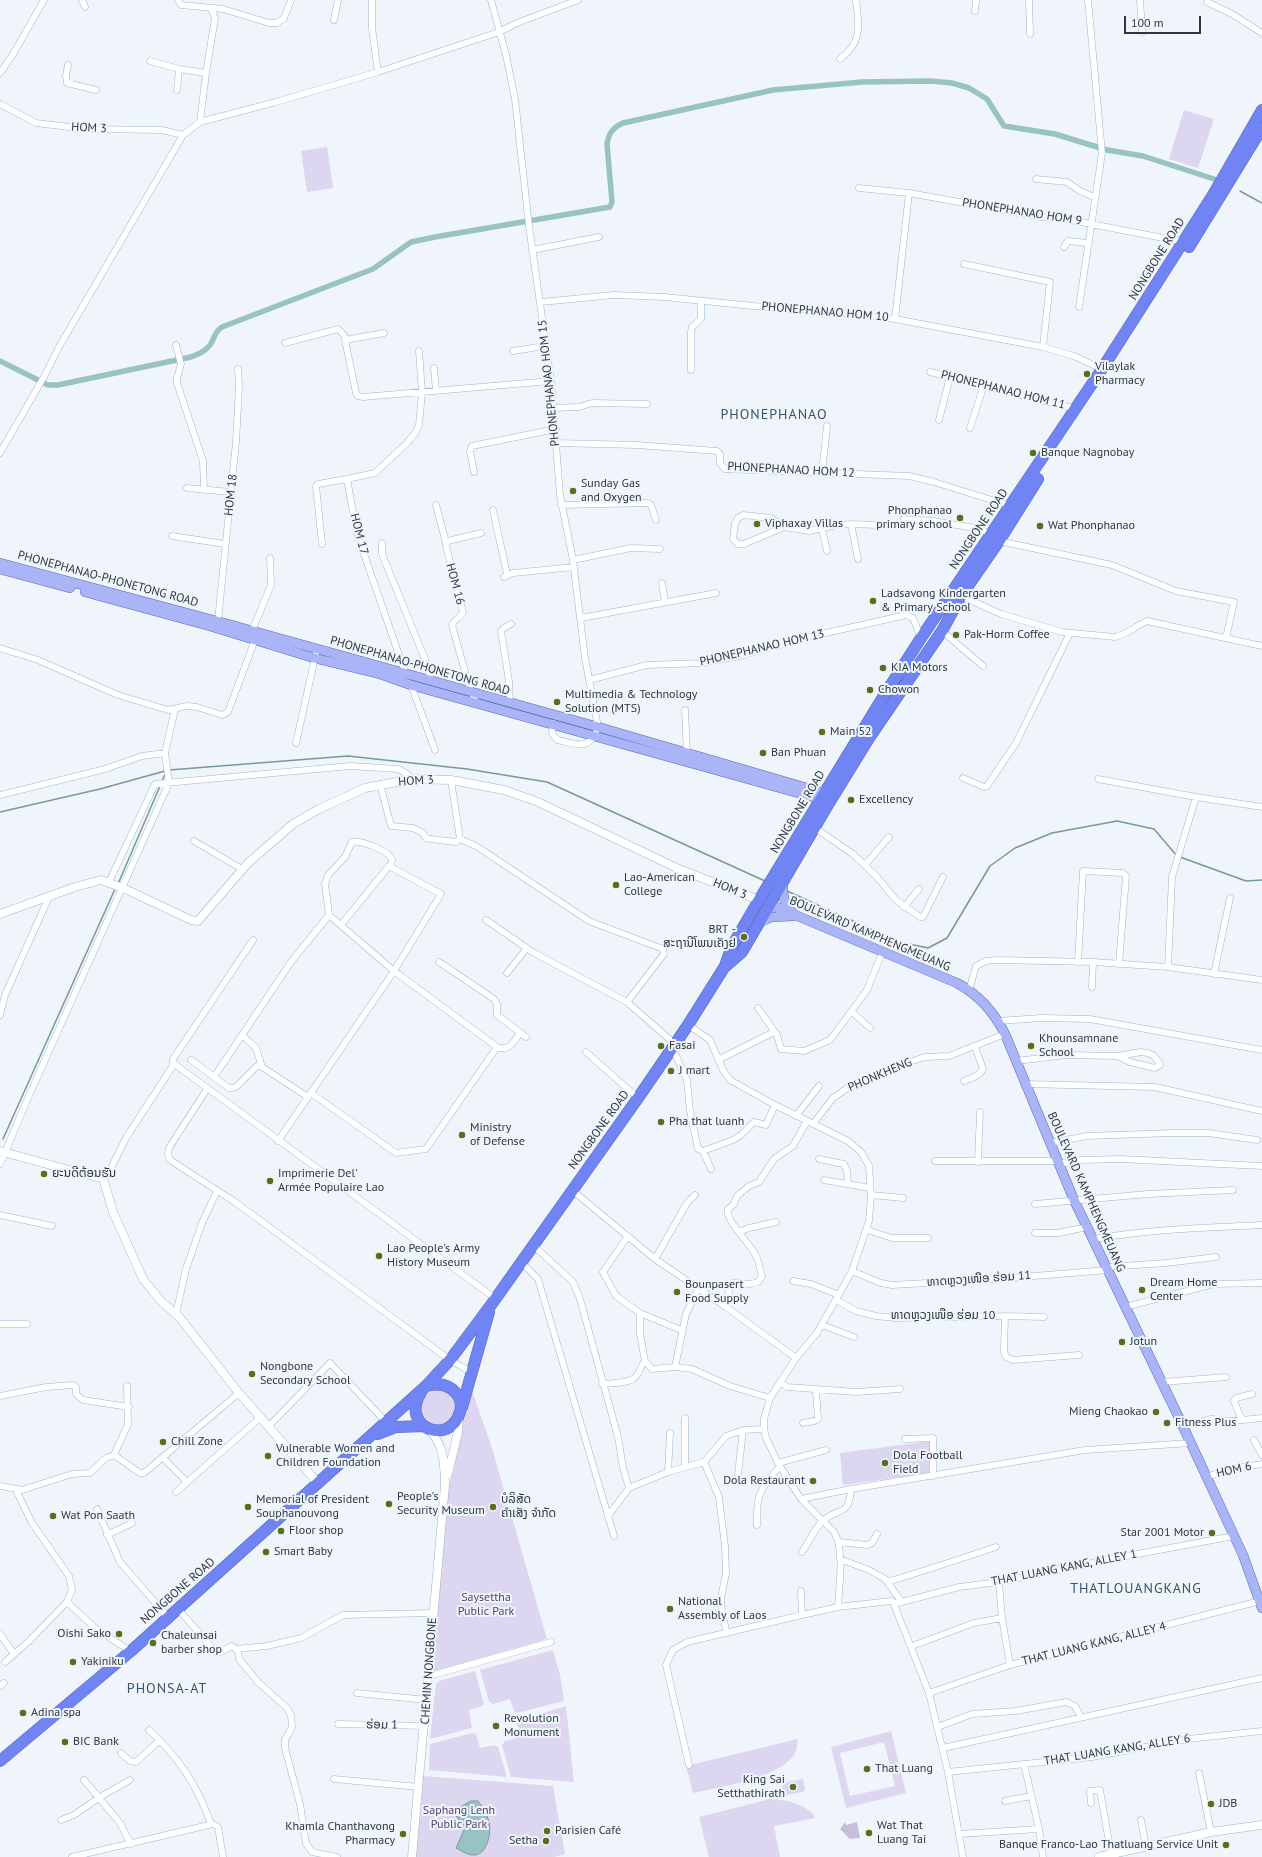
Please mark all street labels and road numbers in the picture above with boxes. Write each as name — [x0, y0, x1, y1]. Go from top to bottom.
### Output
street label: HOM 3 — [71, 120, 107, 136]
street label: PHONEPHANAO HOM 9 — [961, 195, 1083, 229]
street label: NONGBONE ROAD — [1126, 215, 1188, 303]
street label: PHONEPHANAO HOM 10 — [761, 299, 889, 325]
street label: PHONEPHANAO HOM 15 — [535, 319, 563, 447]
street label: PHONEPHANAO HOM 11 — [939, 368, 1067, 412]
street label: PHONEPHANAO HOM 12 — [727, 459, 855, 481]
street label: HOM 18 — [222, 473, 240, 517]
street label: NONGBONE ROAD — [947, 486, 1011, 572]
street label: HOM 17 — [347, 512, 371, 556]
street label: PHONEPHANAO-PHONETONG ROAD — [16, 548, 200, 610]
street label: HOM 16 — [443, 562, 467, 606]
street label: PHONEPHANAO HOM 13 — [698, 627, 826, 669]
street label: PHONEPHANAO-PHONETONG ROAD — [328, 633, 512, 699]
street label: NONGBONE ROAD — [768, 768, 828, 856]
street label: HOM 3 — [398, 773, 434, 789]
street label: HOM 3 — [711, 876, 749, 902]
street label: BOULEVARD KAMPHENGMEUANG — [787, 893, 953, 975]
street label: PHONKHENG — [846, 1055, 914, 1095]
street label: NONGBONE ROAD — [566, 1088, 632, 1172]
street label: BOULEVARD KAMPHENGMEUANG — [1044, 1110, 1128, 1274]
street label: ທາດຫຼວງເໜືອ ຮ່ອມ 11 — [926, 1268, 1032, 1290]
street label: ທາດຫຼວງເໜືອ ຮ່ອມ 10 — [891, 1309, 995, 1323]
street label: HOM 6 — [1215, 1459, 1253, 1481]
street label: THAT LUANG KANG, ALLEY 1 — [990, 1547, 1138, 1589]
street label: NONGBONE ROAD — [138, 1555, 218, 1627]
street label: CHEMIN NONGBONE — [418, 1617, 440, 1725]
street label: THAT LUANG KANG, ALLEY 4 — [1020, 1619, 1168, 1669]
street label: ຮ່ອມ 1 — [366, 1718, 398, 1732]
street label: THAT LUANG KANG, ALLEY 6 — [1043, 1731, 1191, 1769]

